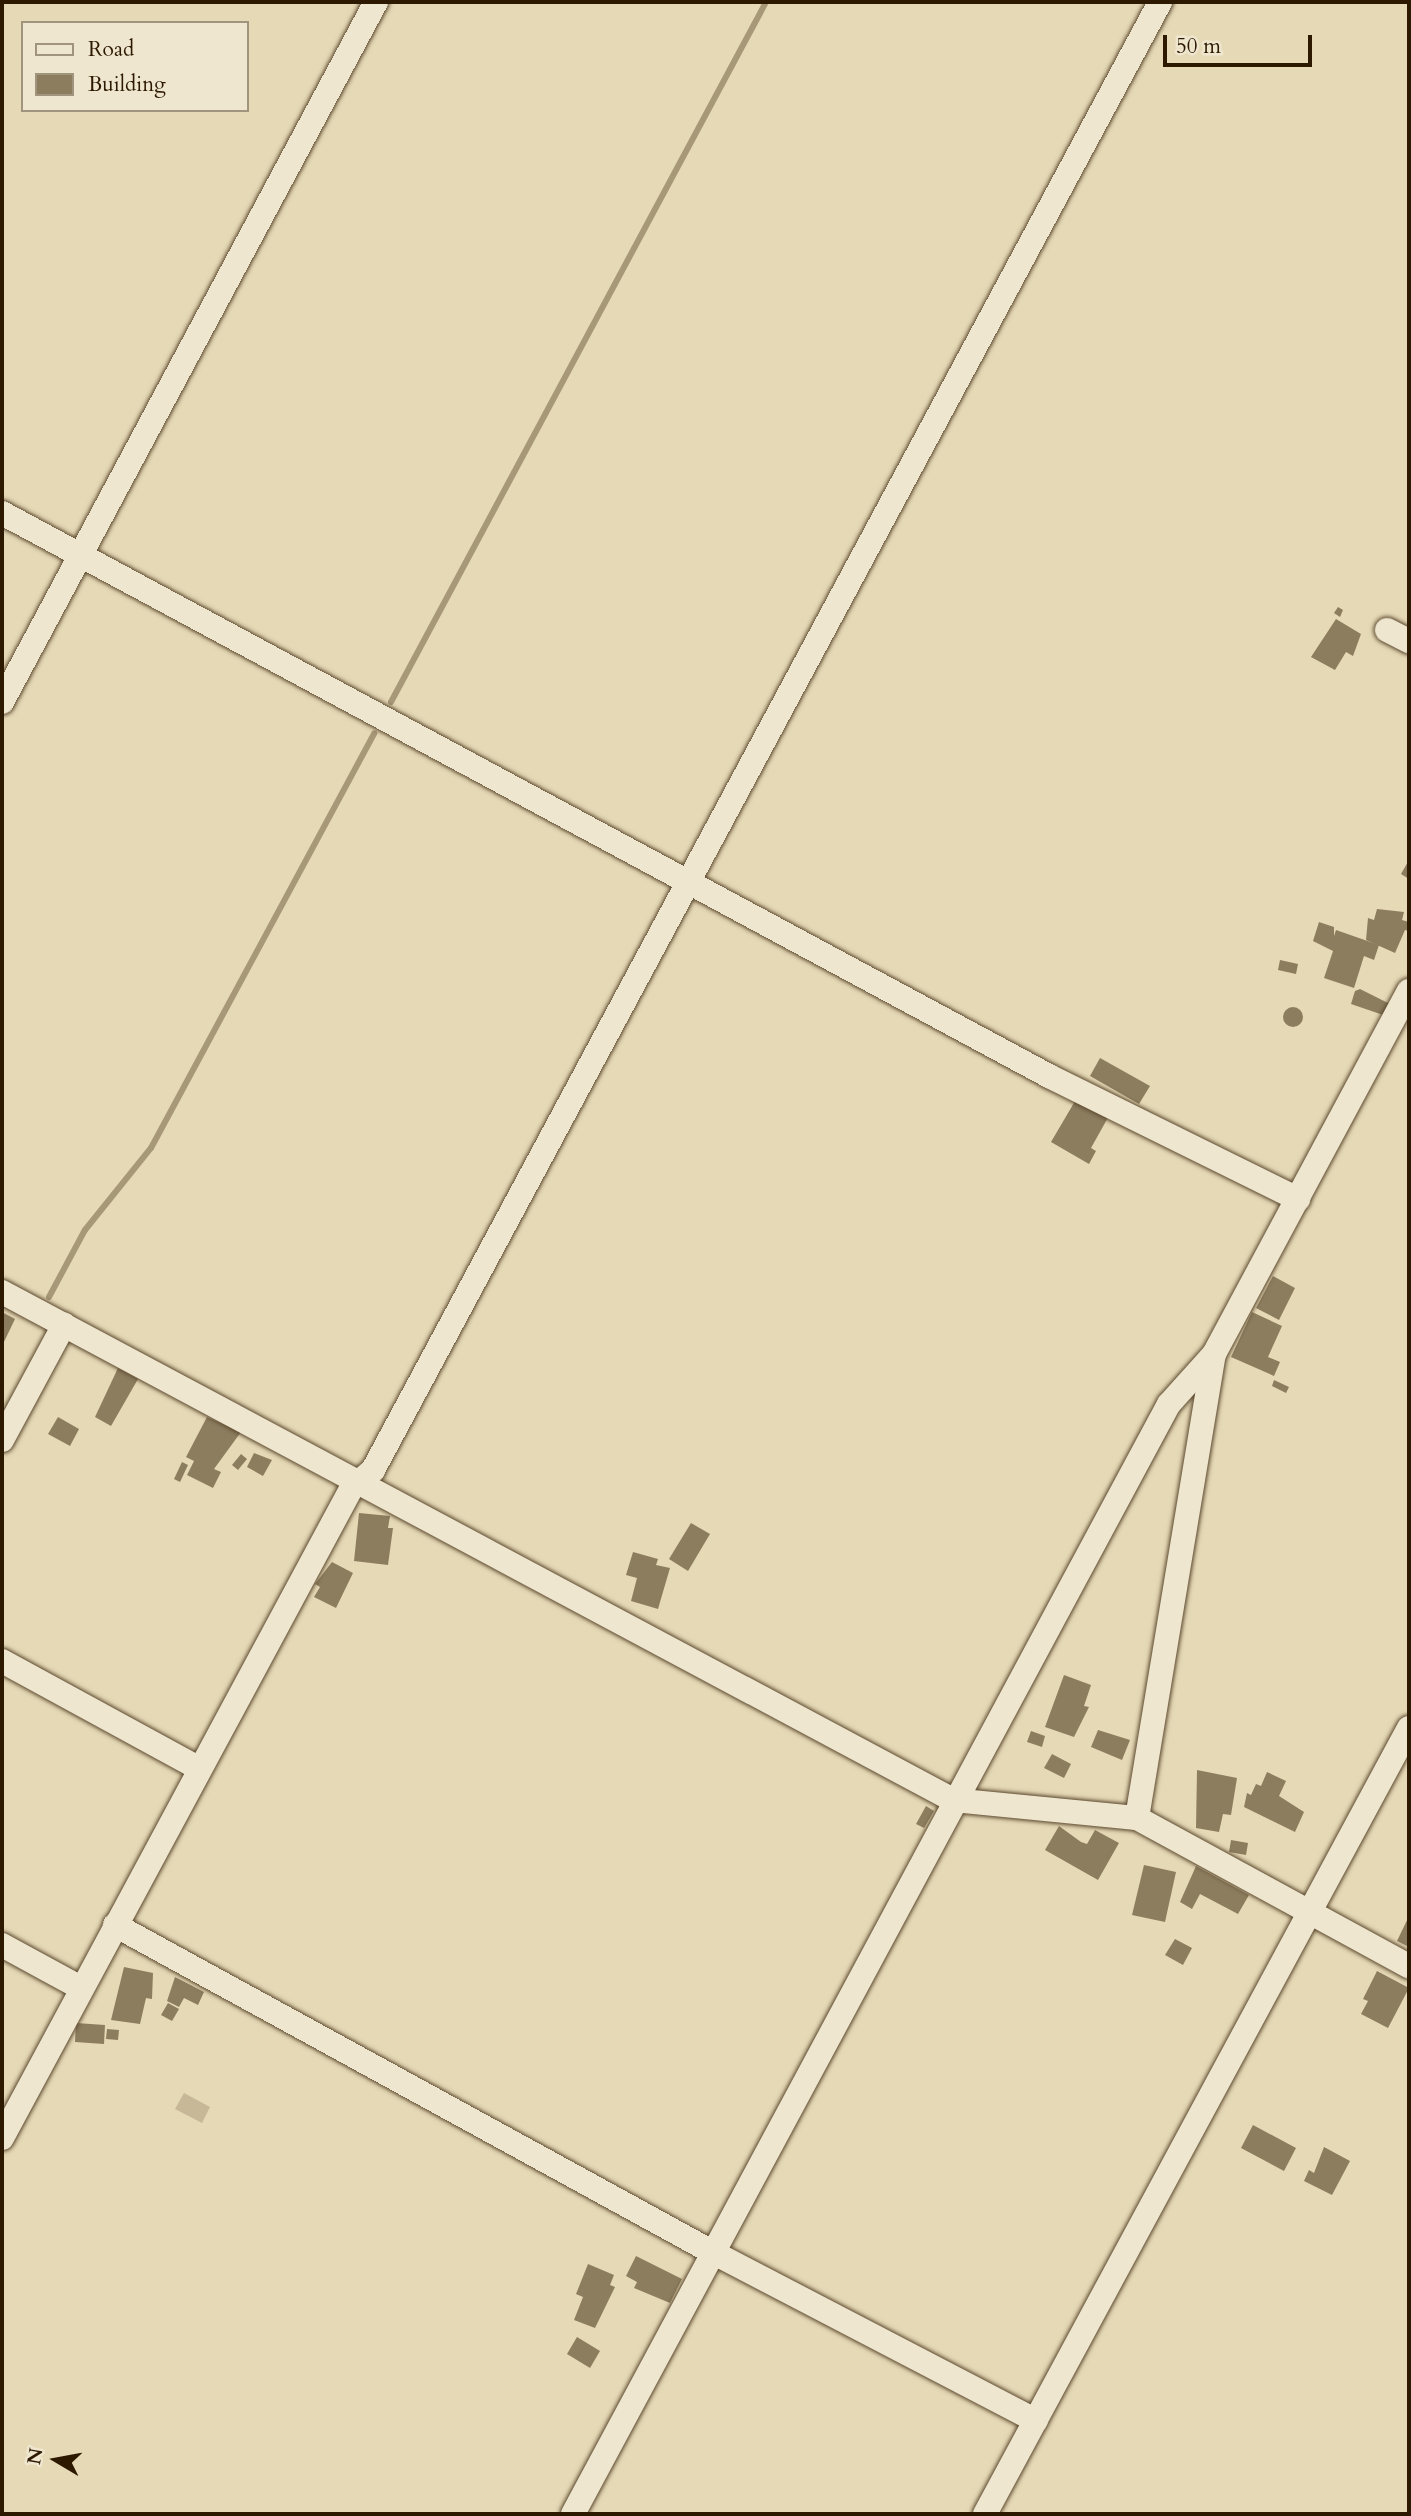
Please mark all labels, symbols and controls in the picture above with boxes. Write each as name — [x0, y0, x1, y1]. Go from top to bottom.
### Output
legend — [21, 21, 248, 112]
scale bar — [1166, 21, 1315, 65]
text: 50 m — [1176, 32, 1221, 61]
text: Road — [88, 35, 134, 64]
text: Building — [88, 70, 166, 99]
north arrow — [21, 2425, 91, 2495]
text: N — [21, 2446, 50, 2467]

